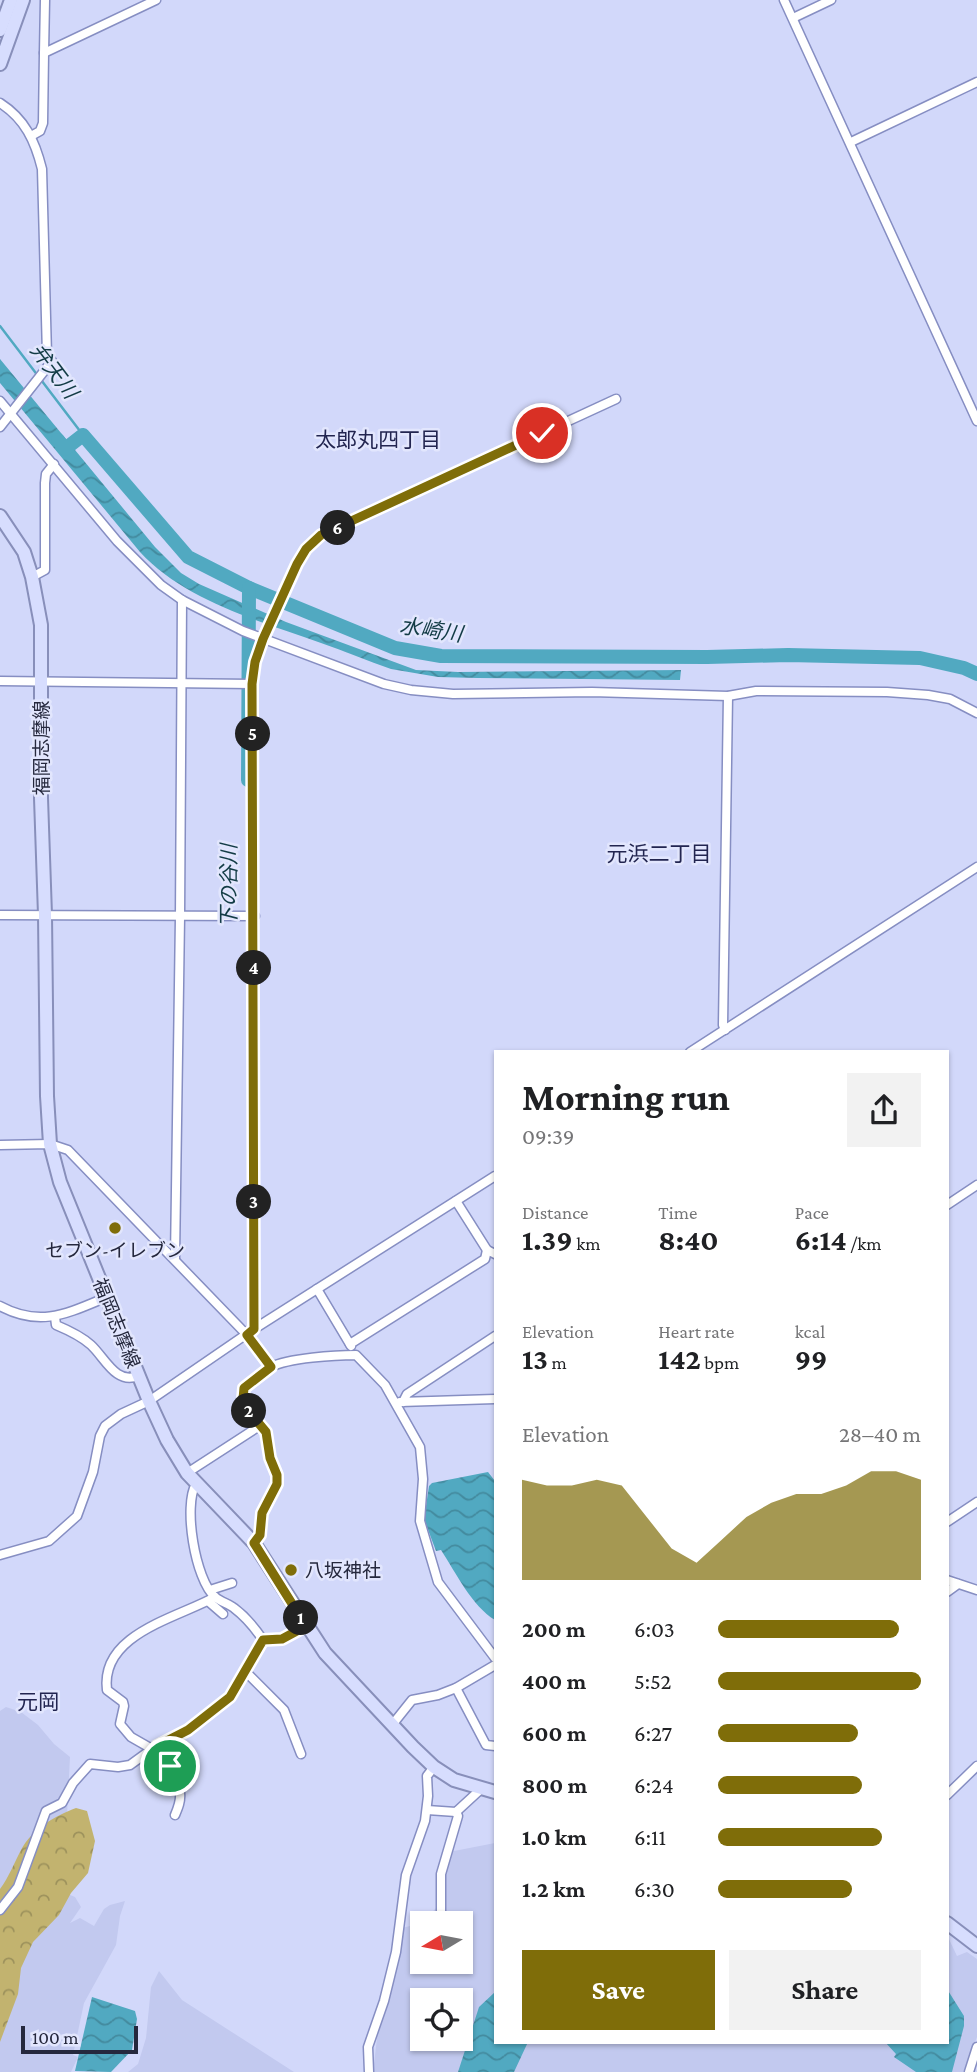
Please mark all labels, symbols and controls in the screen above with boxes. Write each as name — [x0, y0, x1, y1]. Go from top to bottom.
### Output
water label: 弁天川 — [25, 339, 84, 405]
pin — [512, 403, 572, 463]
icon: check — [523, 414, 561, 452]
district label: 太郎丸四丁目 — [315, 428, 441, 452]
pin: 6 — [320, 510, 356, 546]
text: 6 — [332, 517, 343, 538]
water label: 水崎川 — [398, 614, 466, 647]
street label: 福岡志摩線 — [31, 700, 52, 796]
pin: 5 — [236, 716, 270, 752]
text: 5 — [248, 723, 257, 744]
water label: 下の谷川 — [217, 842, 241, 928]
district label: 元浜二丁目 — [607, 842, 712, 866]
pin: 4 — [236, 950, 272, 986]
text: 4 — [248, 957, 259, 978]
button: share — [847, 1073, 921, 1147]
text: Morning run — [522, 1076, 730, 1118]
text: 09:39 — [522, 1123, 574, 1149]
pin: 3 — [236, 1184, 272, 1220]
text: 3 — [249, 1191, 258, 1212]
text: Distance — [522, 1202, 588, 1223]
text: Time — [658, 1202, 697, 1223]
text: Pace — [795, 1202, 829, 1223]
marker: セブン-イレブン — [107, 1220, 123, 1236]
text: 1.39 — [522, 1223, 573, 1256]
text: 8:40 — [658, 1223, 719, 1256]
text: 6:14 — [795, 1223, 847, 1256]
text: km — [573, 1233, 601, 1254]
text: /km — [847, 1233, 881, 1254]
place label: セブン-イレブン — [45, 1240, 185, 1261]
street label: 福岡志摩線 — [89, 1275, 144, 1371]
text: Elevation — [522, 1321, 594, 1342]
text: Heart rate — [658, 1321, 734, 1342]
text: kcal — [795, 1321, 825, 1342]
text: 13 — [522, 1342, 548, 1375]
text: 142 — [658, 1342, 701, 1375]
text: 99 — [795, 1342, 827, 1375]
text: m — [548, 1352, 567, 1373]
text: bpm — [701, 1352, 739, 1373]
pin: 2 — [232, 1394, 266, 1428]
text: 2 — [244, 1400, 253, 1421]
text: Elevation — [522, 1421, 609, 1447]
text: 28–40 m — [839, 1421, 921, 1447]
place label: 八坂神社 — [305, 1560, 381, 1581]
marker: 八坂神社 — [283, 1562, 299, 1578]
pin: 1 — [284, 1600, 318, 1636]
text: 1 — [297, 1607, 304, 1628]
text: 200 m — [522, 1616, 586, 1642]
text: 6:03 — [634, 1616, 675, 1642]
text: 400 m — [522, 1668, 586, 1694]
text: 5:52 — [634, 1668, 671, 1694]
district label: 元岡 — [17, 1690, 59, 1714]
text: 600 m — [522, 1720, 586, 1746]
text: 6:27 — [634, 1720, 672, 1746]
pin — [140, 1736, 200, 1796]
icon: arrive — [151, 1747, 189, 1785]
text: 800 m — [522, 1772, 587, 1798]
text: 6:24 — [634, 1772, 674, 1798]
text: 1.0 km — [522, 1824, 587, 1850]
text: 6:11 — [634, 1824, 666, 1850]
text: 1.2 km — [522, 1876, 585, 1902]
text: 6:30 — [634, 1876, 675, 1902]
north arrow — [410, 1911, 472, 1974]
map controls — [410, 1911, 473, 2051]
button: Save — [522, 1950, 715, 2030]
button: Share — [729, 1950, 921, 2030]
button: locate — [410, 1988, 473, 2051]
scale bar — [21, 2023, 138, 2055]
text: 100 m — [32, 2027, 79, 2048]

